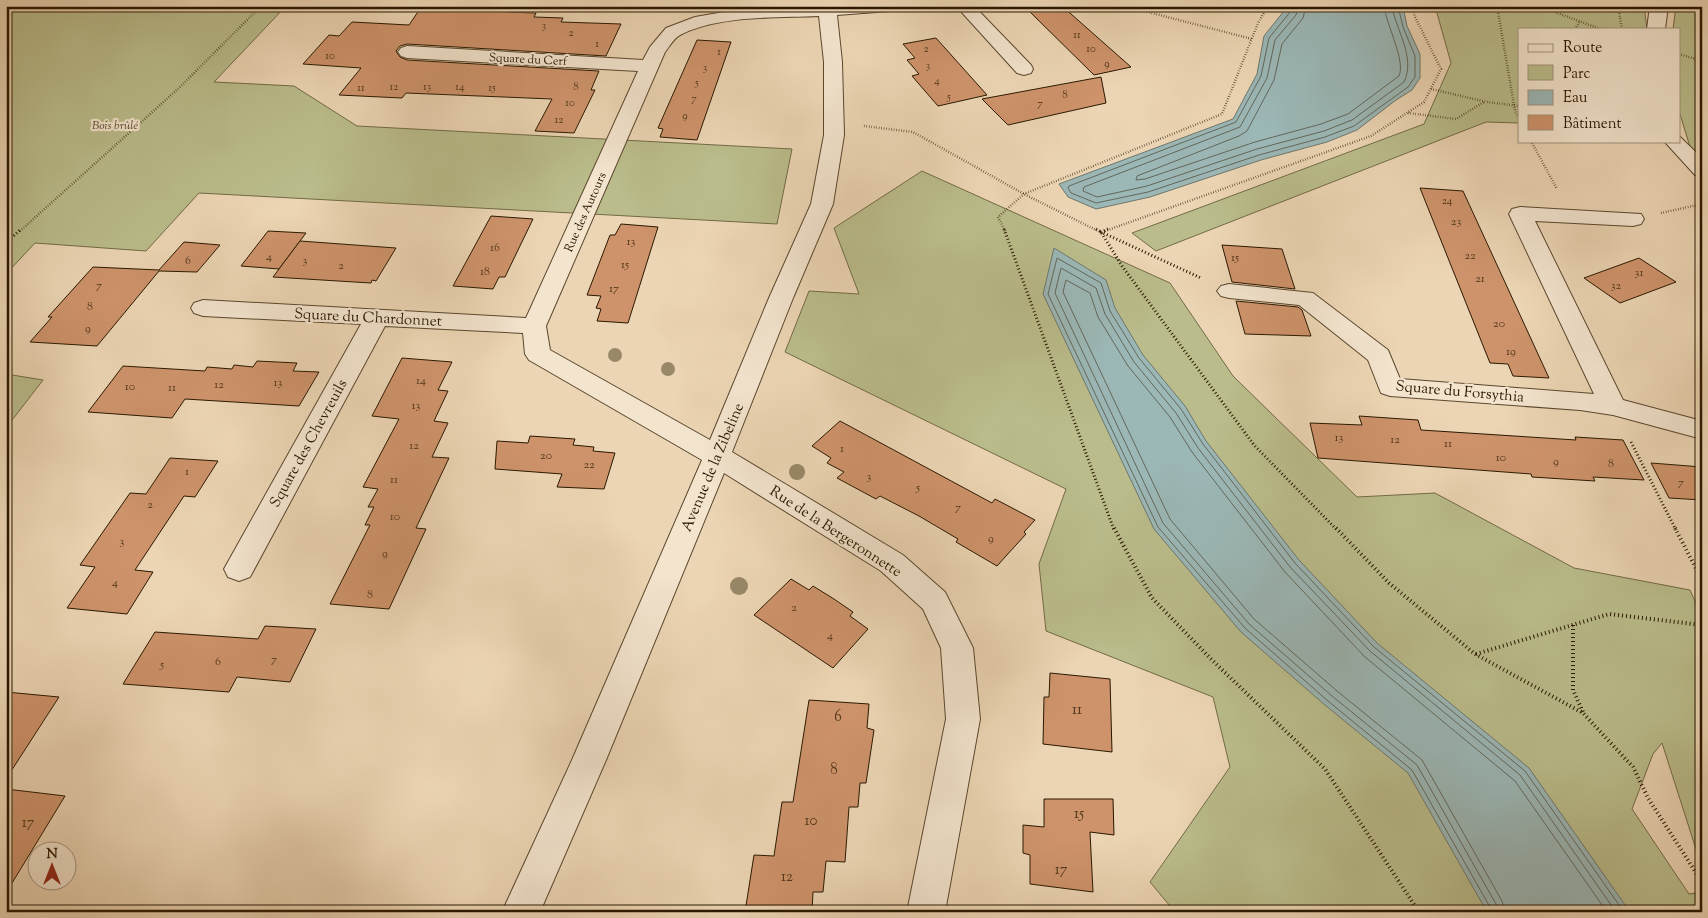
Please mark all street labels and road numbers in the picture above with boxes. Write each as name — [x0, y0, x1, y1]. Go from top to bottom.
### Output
street label: Square du Cerf — [488, 49, 568, 71]
street label: Rue des Autours — [560, 169, 612, 255]
street label: Square du Chardonnet — [294, 304, 442, 333]
street label: Square des Chevreuils — [265, 376, 353, 512]
street label: Square du Forsythia — [1395, 376, 1525, 409]
street label: Avenue de la Zibeline — [677, 400, 750, 535]
street label: Rue de la Bergeronnette — [765, 482, 905, 583]

